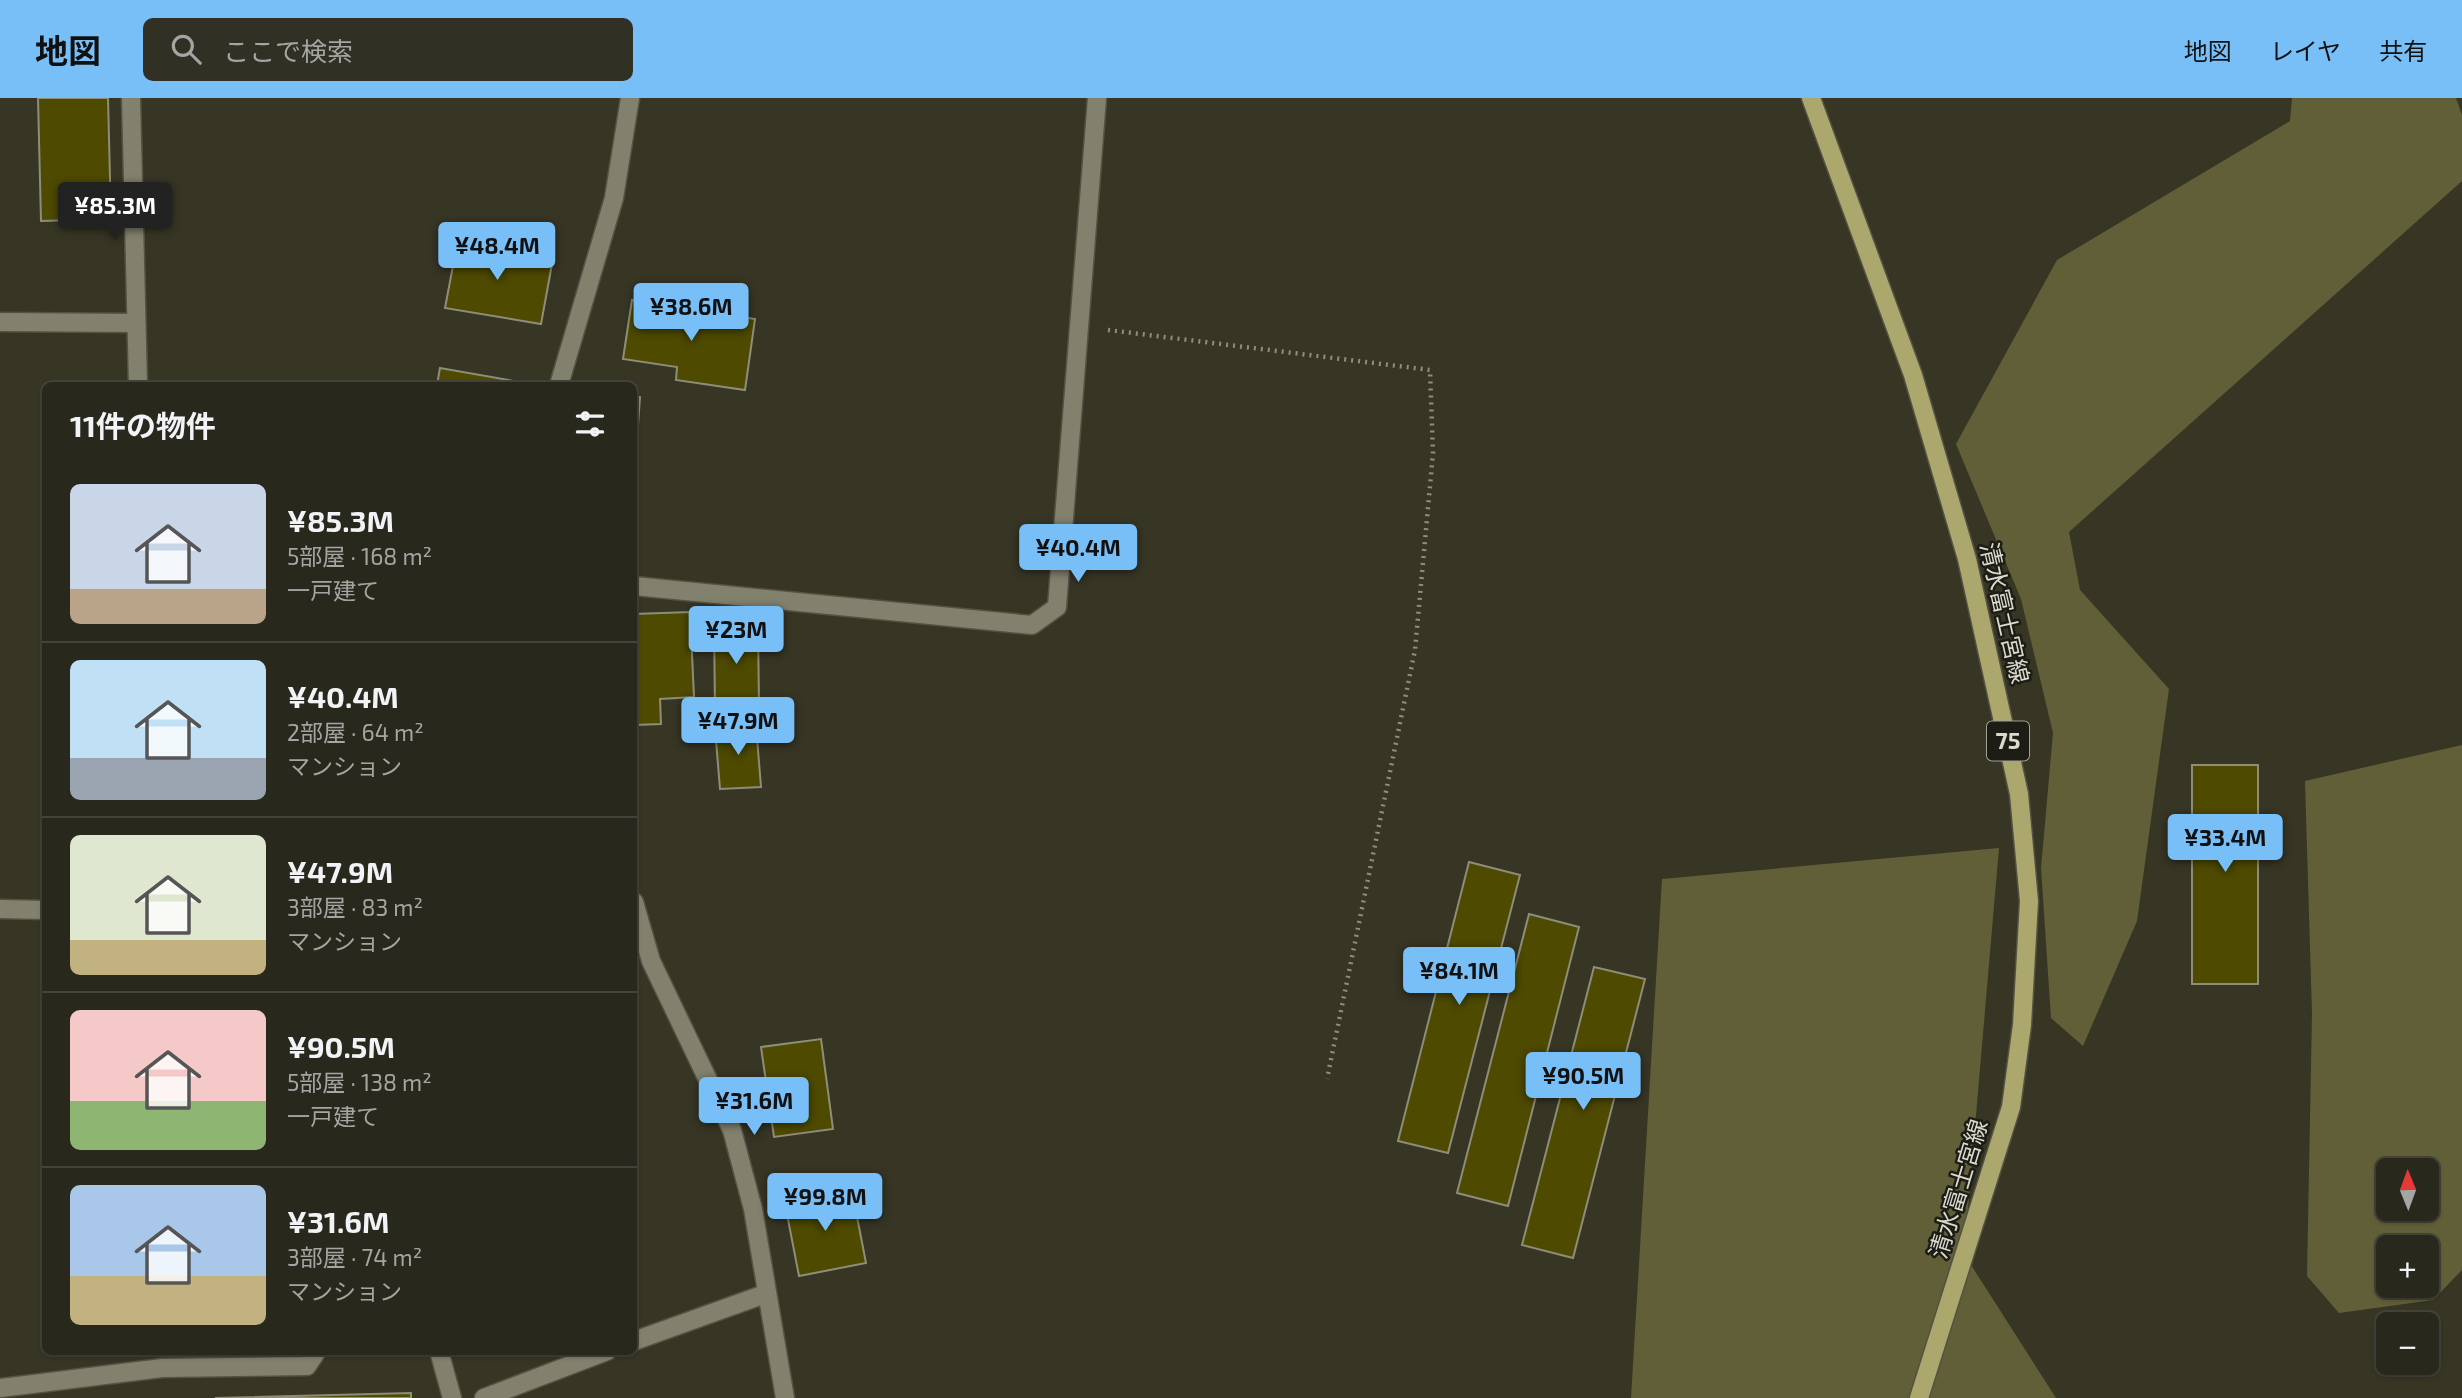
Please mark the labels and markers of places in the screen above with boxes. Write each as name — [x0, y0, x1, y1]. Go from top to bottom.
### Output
pin: ¥85.3M — [58, 183, 172, 242]
pin: ¥48.4M — [440, 222, 554, 282]
pin: ¥38.6M — [634, 284, 748, 343]
pin: ¥40.4M — [1021, 524, 1135, 584]
pin: ¥23M — [695, 606, 777, 666]
pin: ¥47.9M — [681, 698, 795, 757]
pin: ¥33.4M — [2168, 814, 2282, 874]
pin: ¥84.1M — [1402, 948, 1516, 1007]
pin: ¥90.5M — [1526, 1052, 1640, 1112]
pin: ¥31.6M — [697, 1077, 811, 1137]
pin: ¥99.8M — [768, 1174, 882, 1233]

